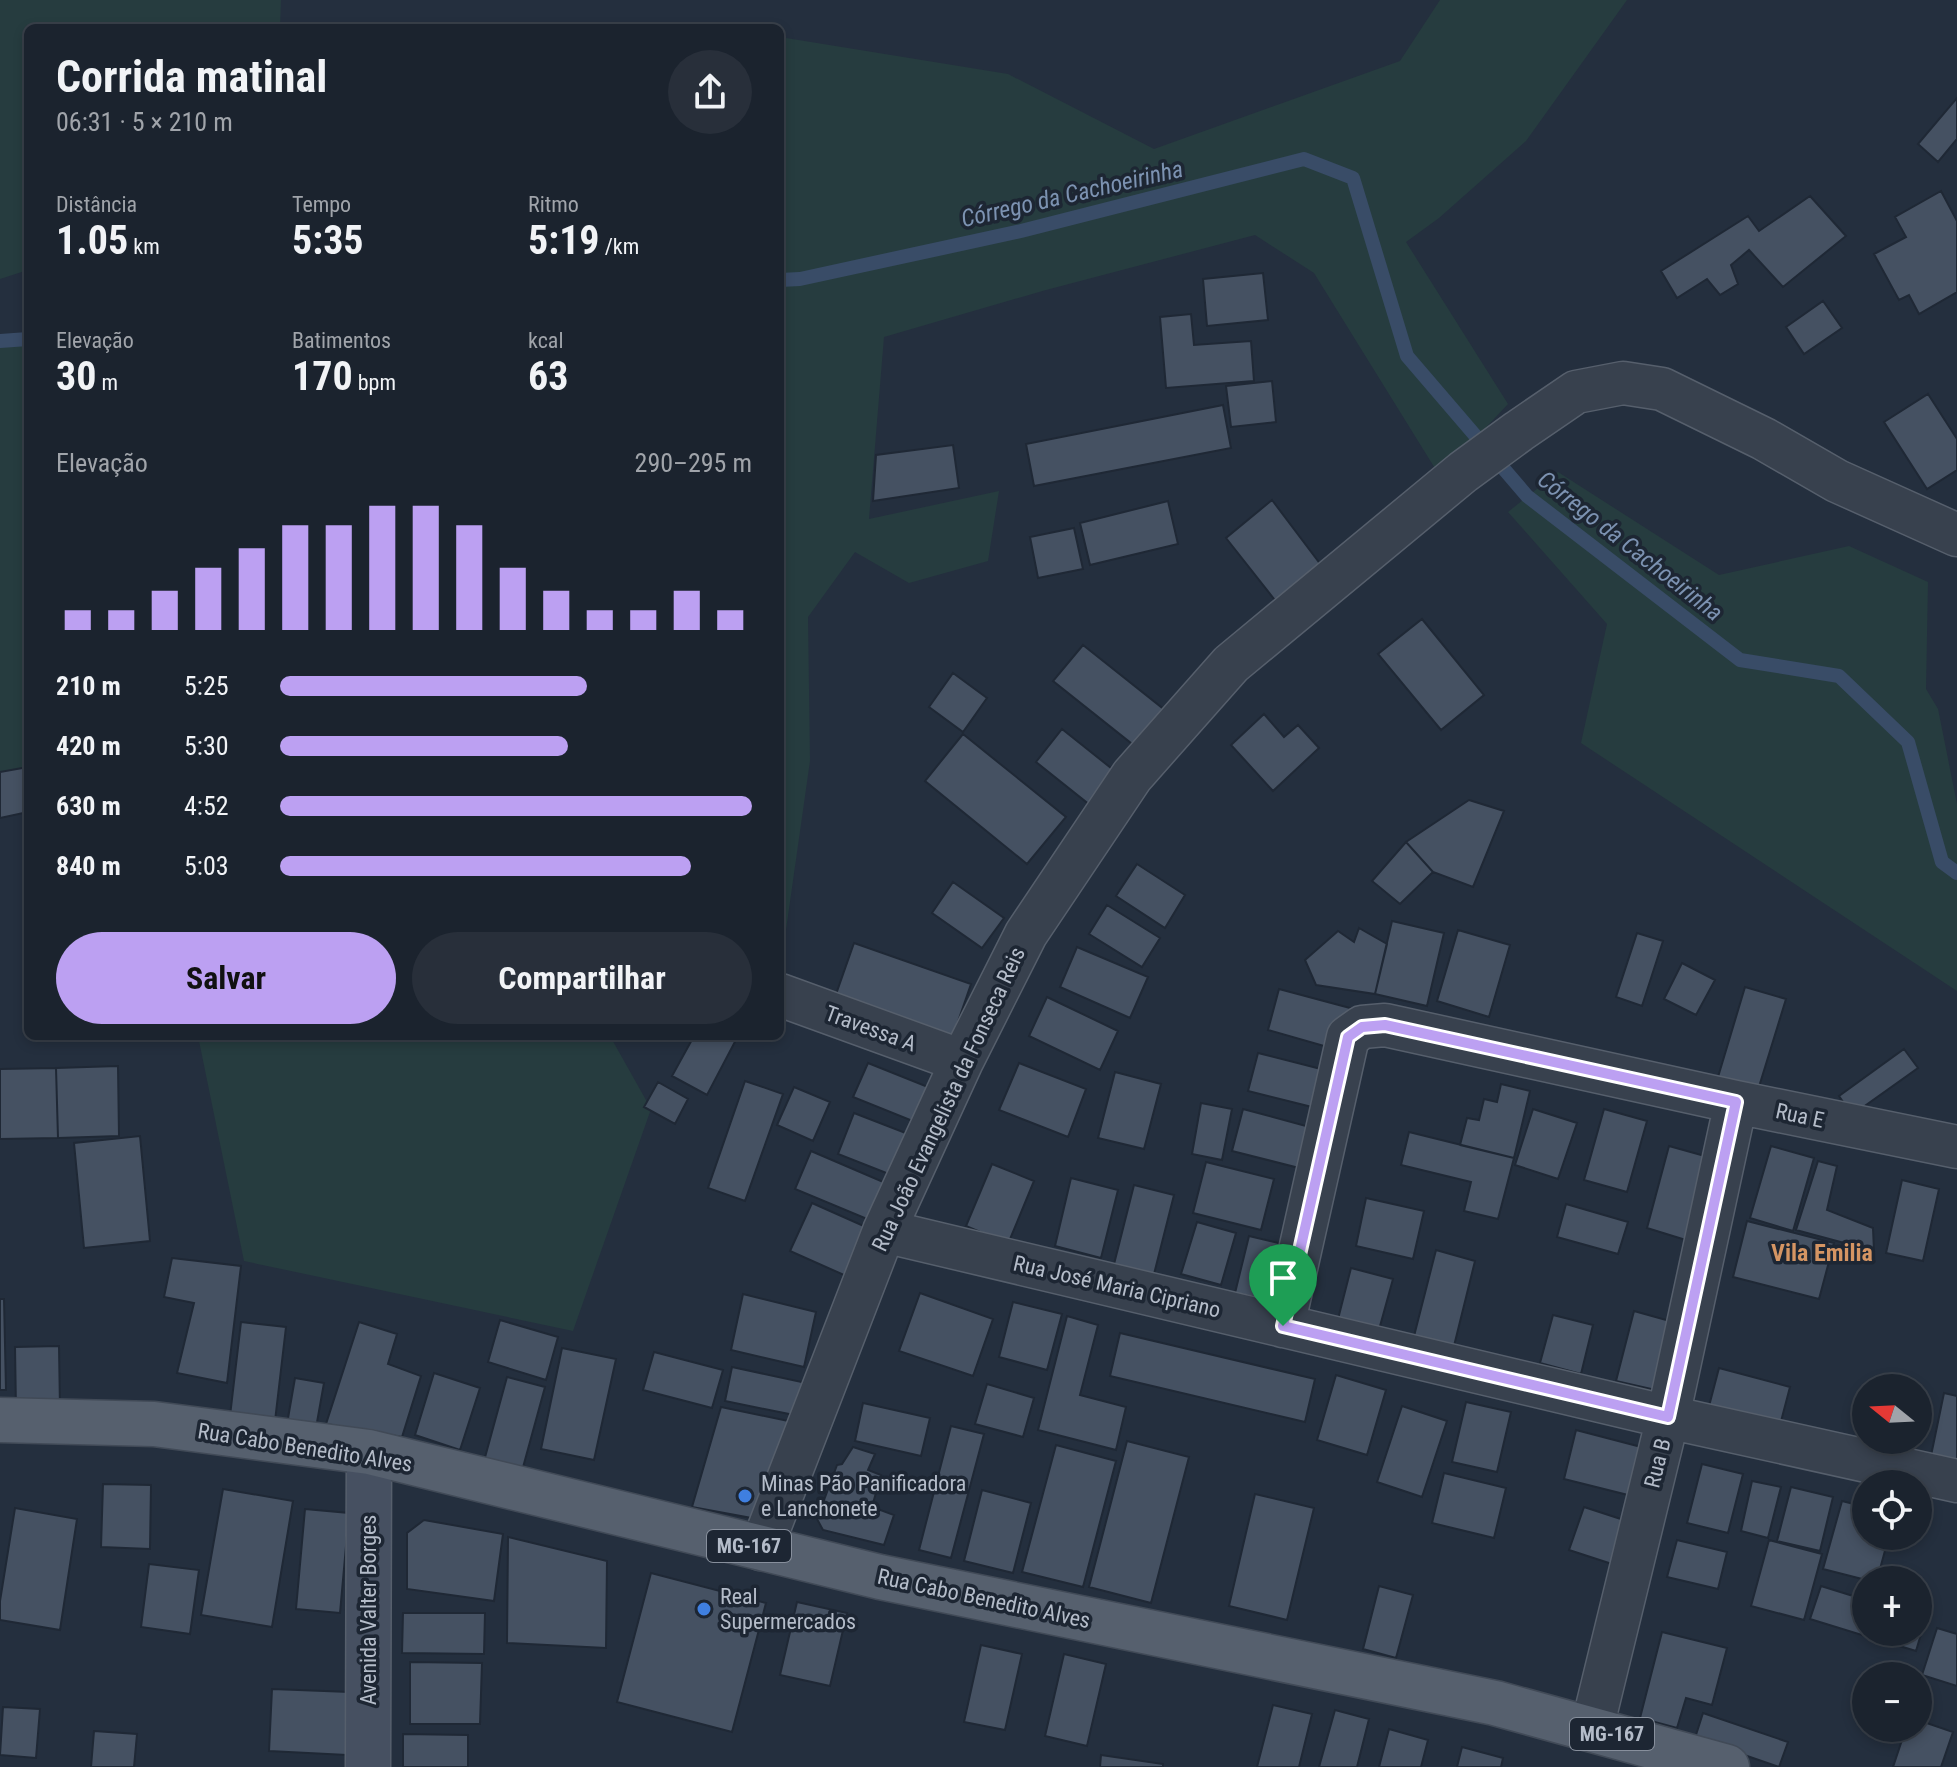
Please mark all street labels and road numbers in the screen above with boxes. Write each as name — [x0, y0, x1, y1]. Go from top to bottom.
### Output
street label: Rua João Evangelista da Fonseca Reis — [867, 943, 1030, 1255]
street label: Travessa A — [822, 1000, 920, 1057]
street label: Rua E — [1773, 1098, 1826, 1133]
street label: Rua José Maria Cipriano — [1011, 1250, 1223, 1322]
street label: Rua Cabo Benedito Alves — [196, 1418, 414, 1477]
street label: Rua B — [1639, 1436, 1676, 1490]
street label: Avenida Valter Borges — [356, 1515, 381, 1705]
road number: MG-167 — [707, 1530, 791, 1562]
street label: Rua Cabo Benedito Alves — [875, 1564, 1093, 1633]
road number: MG-167 — [1570, 1718, 1654, 1750]

